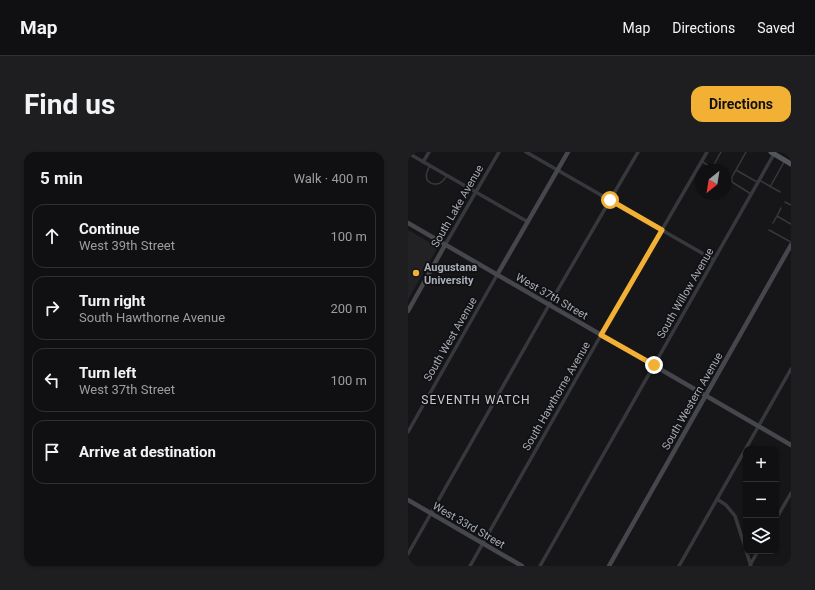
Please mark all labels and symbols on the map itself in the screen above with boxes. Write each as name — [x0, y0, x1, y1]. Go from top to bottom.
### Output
street label: South Lake Avenue — [429, 163, 486, 250]
north arrow — [695, 164, 731, 200]
route start — [601, 191, 619, 209]
street label: South Willow Avenue — [654, 246, 717, 341]
place label: Augustana University — [424, 261, 477, 287]
marker: Augustana University — [411, 268, 421, 278]
street label: West 37th Street — [513, 271, 591, 323]
street label: South West Avenue — [421, 295, 480, 383]
street label: South Hawthorne Avenue — [520, 339, 593, 453]
street label: South Western Avenue — [659, 350, 726, 452]
route end — [645, 356, 663, 374]
district label: SEVENTH WATCH — [421, 393, 531, 407]
street label: West 33rd Street — [430, 499, 508, 552]

